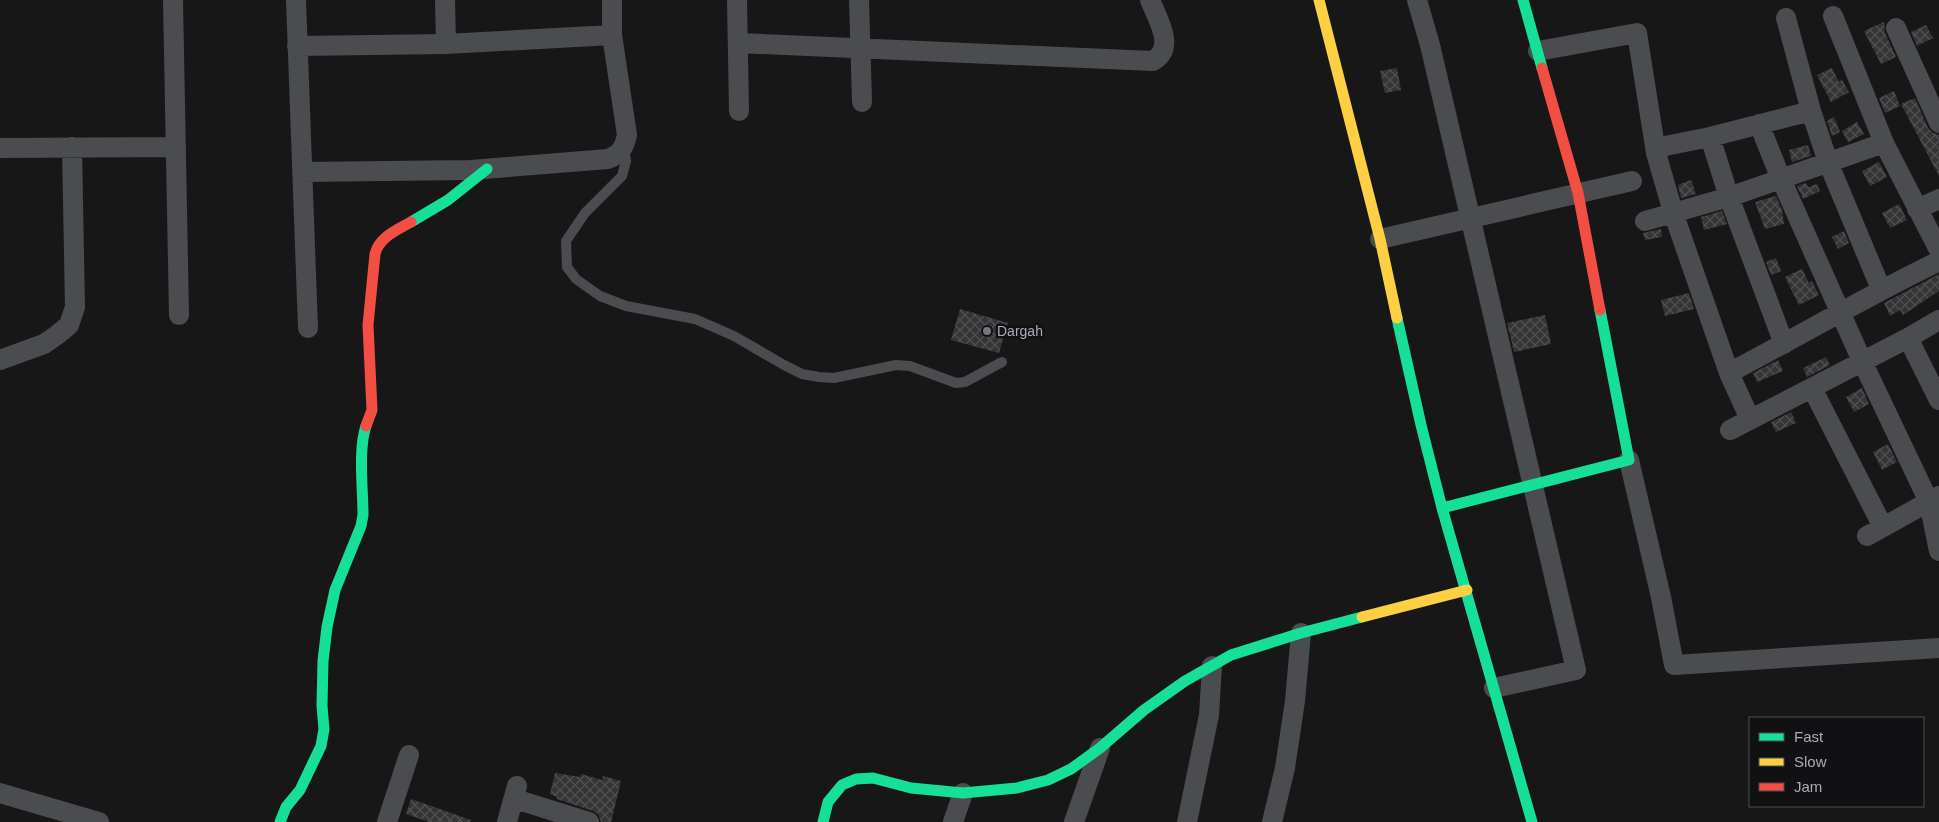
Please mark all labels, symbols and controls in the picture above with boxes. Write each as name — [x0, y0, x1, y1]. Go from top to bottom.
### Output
place label: Dargah — [997, 323, 1043, 339]
marker: Dargah — [981, 325, 993, 337]
legend — [1749, 717, 1924, 807]
text: Fast — [1794, 728, 1824, 745]
text: Slow — [1794, 753, 1827, 770]
text: Jam — [1794, 778, 1822, 795]

